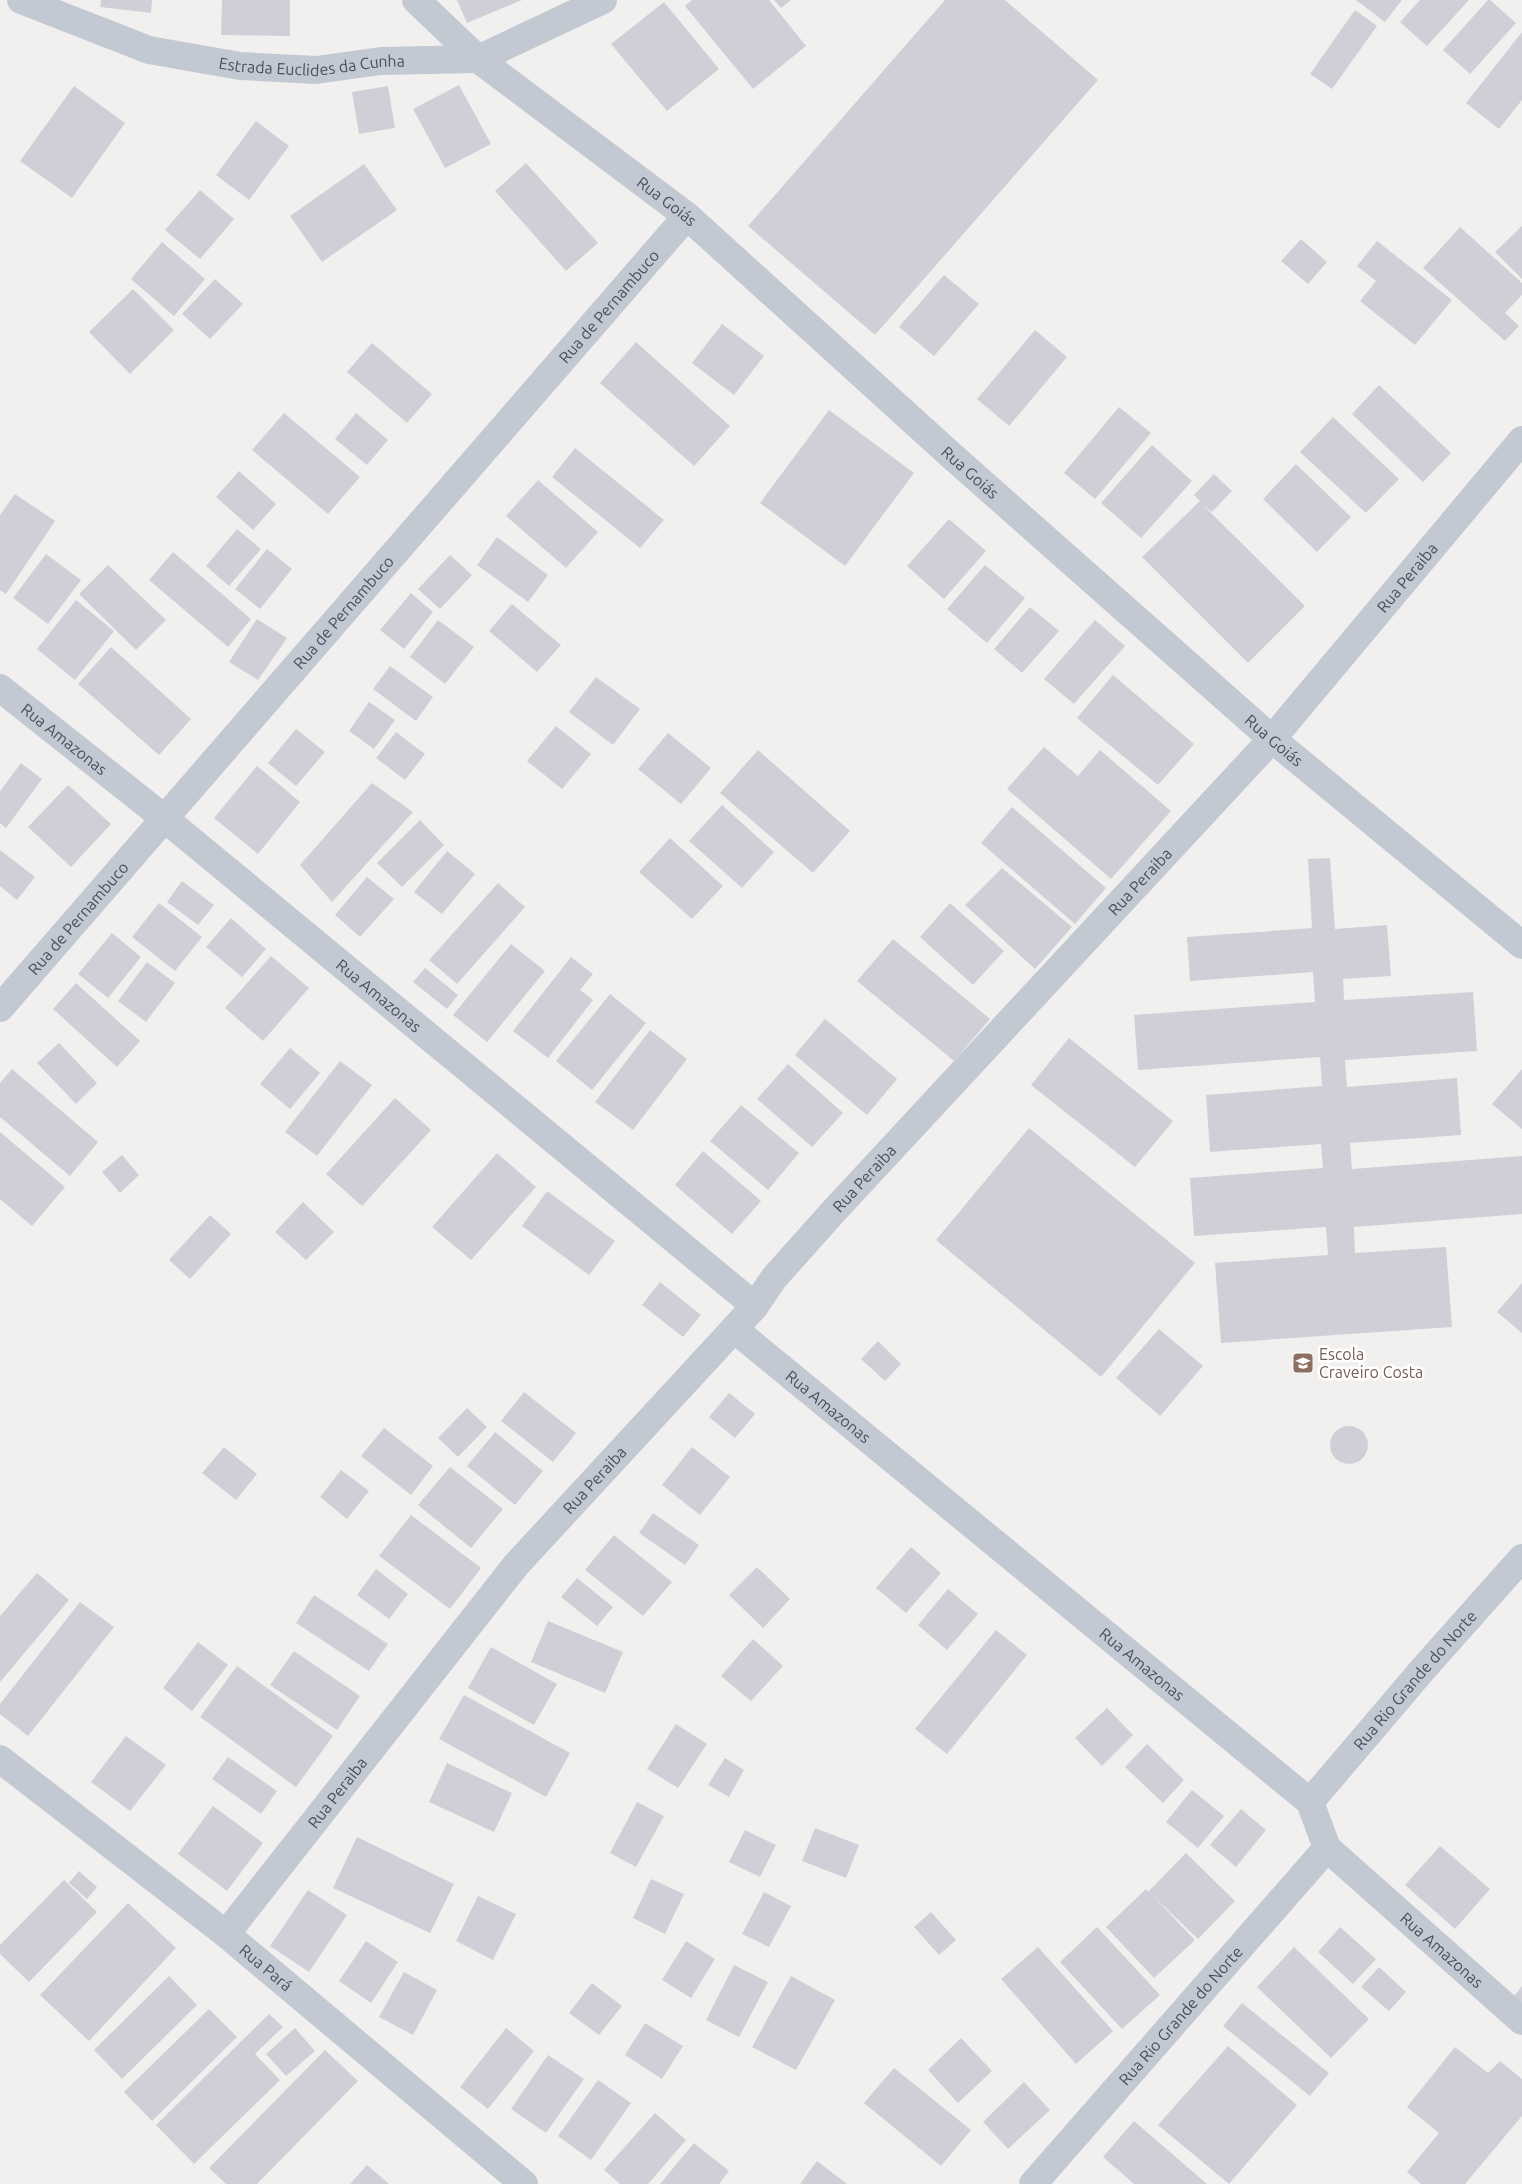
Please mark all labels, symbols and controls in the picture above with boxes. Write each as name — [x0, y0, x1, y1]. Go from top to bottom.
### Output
street label: Estrada Euclides da Cunha — [218, 52, 405, 79]
street label: Rua Goiás — [634, 173, 701, 229]
street label: Rua de Pernambuco — [555, 246, 663, 366]
street label: Rua Goiás — [938, 442, 1003, 502]
street label: Rua Peraiba — [1373, 539, 1441, 616]
street label: Rua de Pernambuco — [290, 552, 397, 672]
street label: Rua Amazonas — [18, 699, 111, 778]
street label: Rua Goiás — [1242, 711, 1307, 770]
street label: Rua Peraiba — [1104, 844, 1175, 919]
street label: Rua de Pernambuco — [24, 858, 132, 978]
street label: Rua Amazonas — [333, 955, 425, 1036]
street label: Rua Peraiba — [829, 1141, 900, 1216]
place label: Escola Craveiro Costa — [1319, 1345, 1423, 1381]
school or university icon: Escola Craveiro Costa — [1291, 1351, 1315, 1375]
street label: Rua Amazonas — [782, 1366, 874, 1447]
street label: Rua Peraiba — [559, 1443, 630, 1517]
street label: Rua Rio Grande do Norte — [1350, 1607, 1480, 1753]
street label: Rua Amazonas — [1096, 1624, 1188, 1704]
street label: Rua Peraiba — [304, 1754, 371, 1831]
street label: Rua Amazonas — [1397, 1909, 1487, 1991]
street label: Rua Pará — [236, 1940, 296, 1995]
street label: Rua Rio Grande do Norte — [1115, 1942, 1246, 2088]

